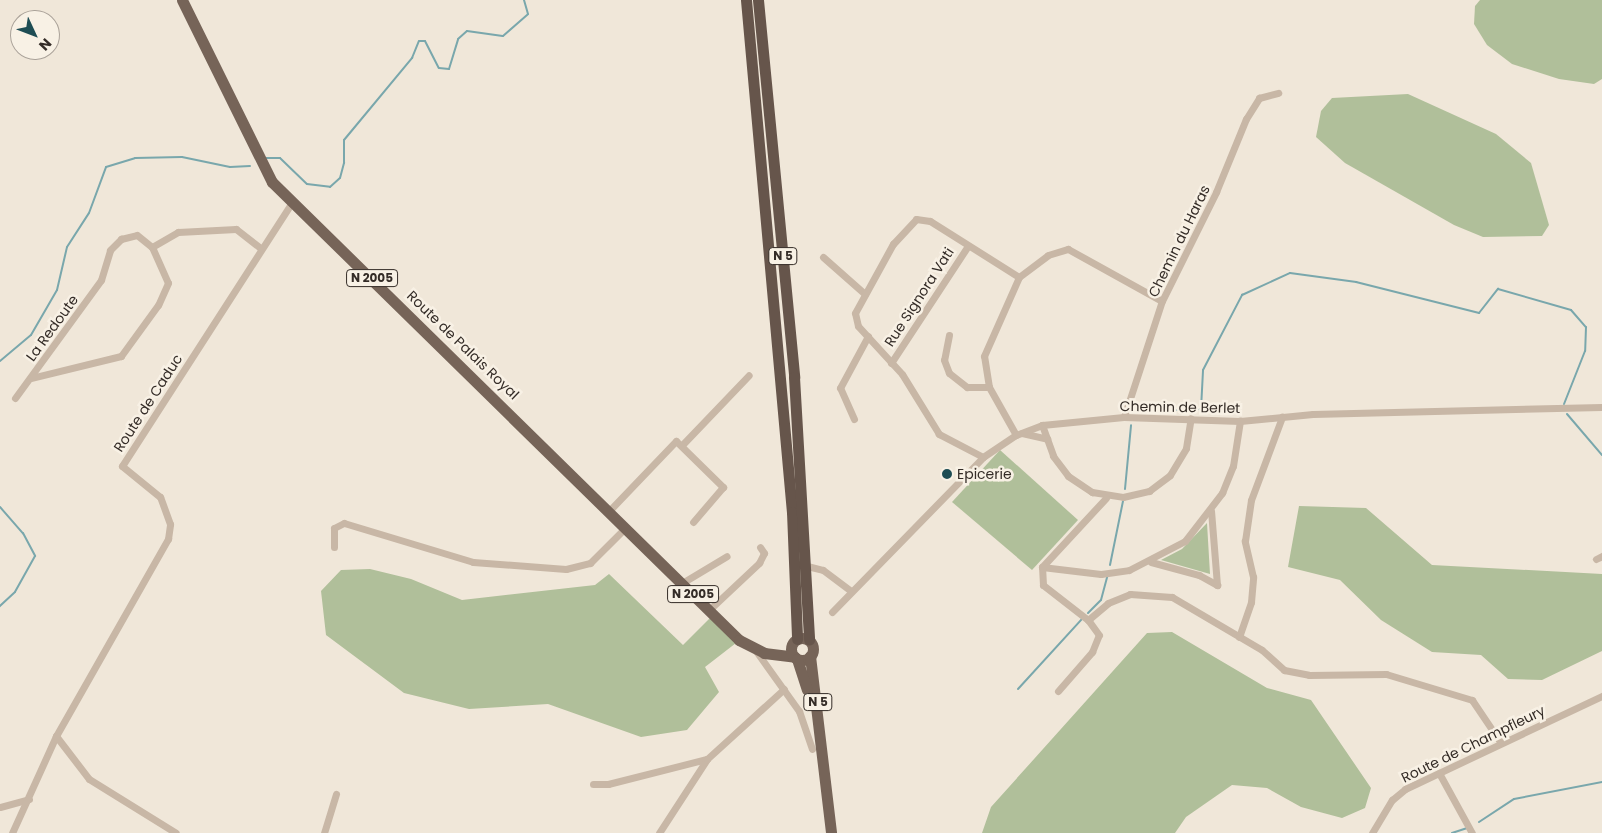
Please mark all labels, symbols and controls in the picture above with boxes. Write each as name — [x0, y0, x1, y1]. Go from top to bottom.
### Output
north arrow — [10, 10, 60, 60]
text: N — [34, 34, 56, 55]
street label: Chemin du Haras — [1145, 182, 1213, 300]
street label: Rue Signora Vati — [881, 244, 957, 350]
road number: N 5 — [768, 247, 798, 266]
road number: N 2005 — [346, 268, 398, 288]
street label: Route de Palais Royal — [404, 287, 522, 403]
street label: La Redoute — [22, 292, 82, 364]
street label: Route de Caduc — [110, 351, 186, 455]
street label: Chemin de Berlet — [1120, 398, 1240, 416]
place label: Epicerie — [957, 466, 1012, 482]
marker: Epicerie — [941, 468, 953, 480]
road number: N 2005 — [667, 584, 719, 604]
road number: N 5 — [803, 692, 833, 712]
street label: Route de Champfleury — [1398, 702, 1548, 786]

